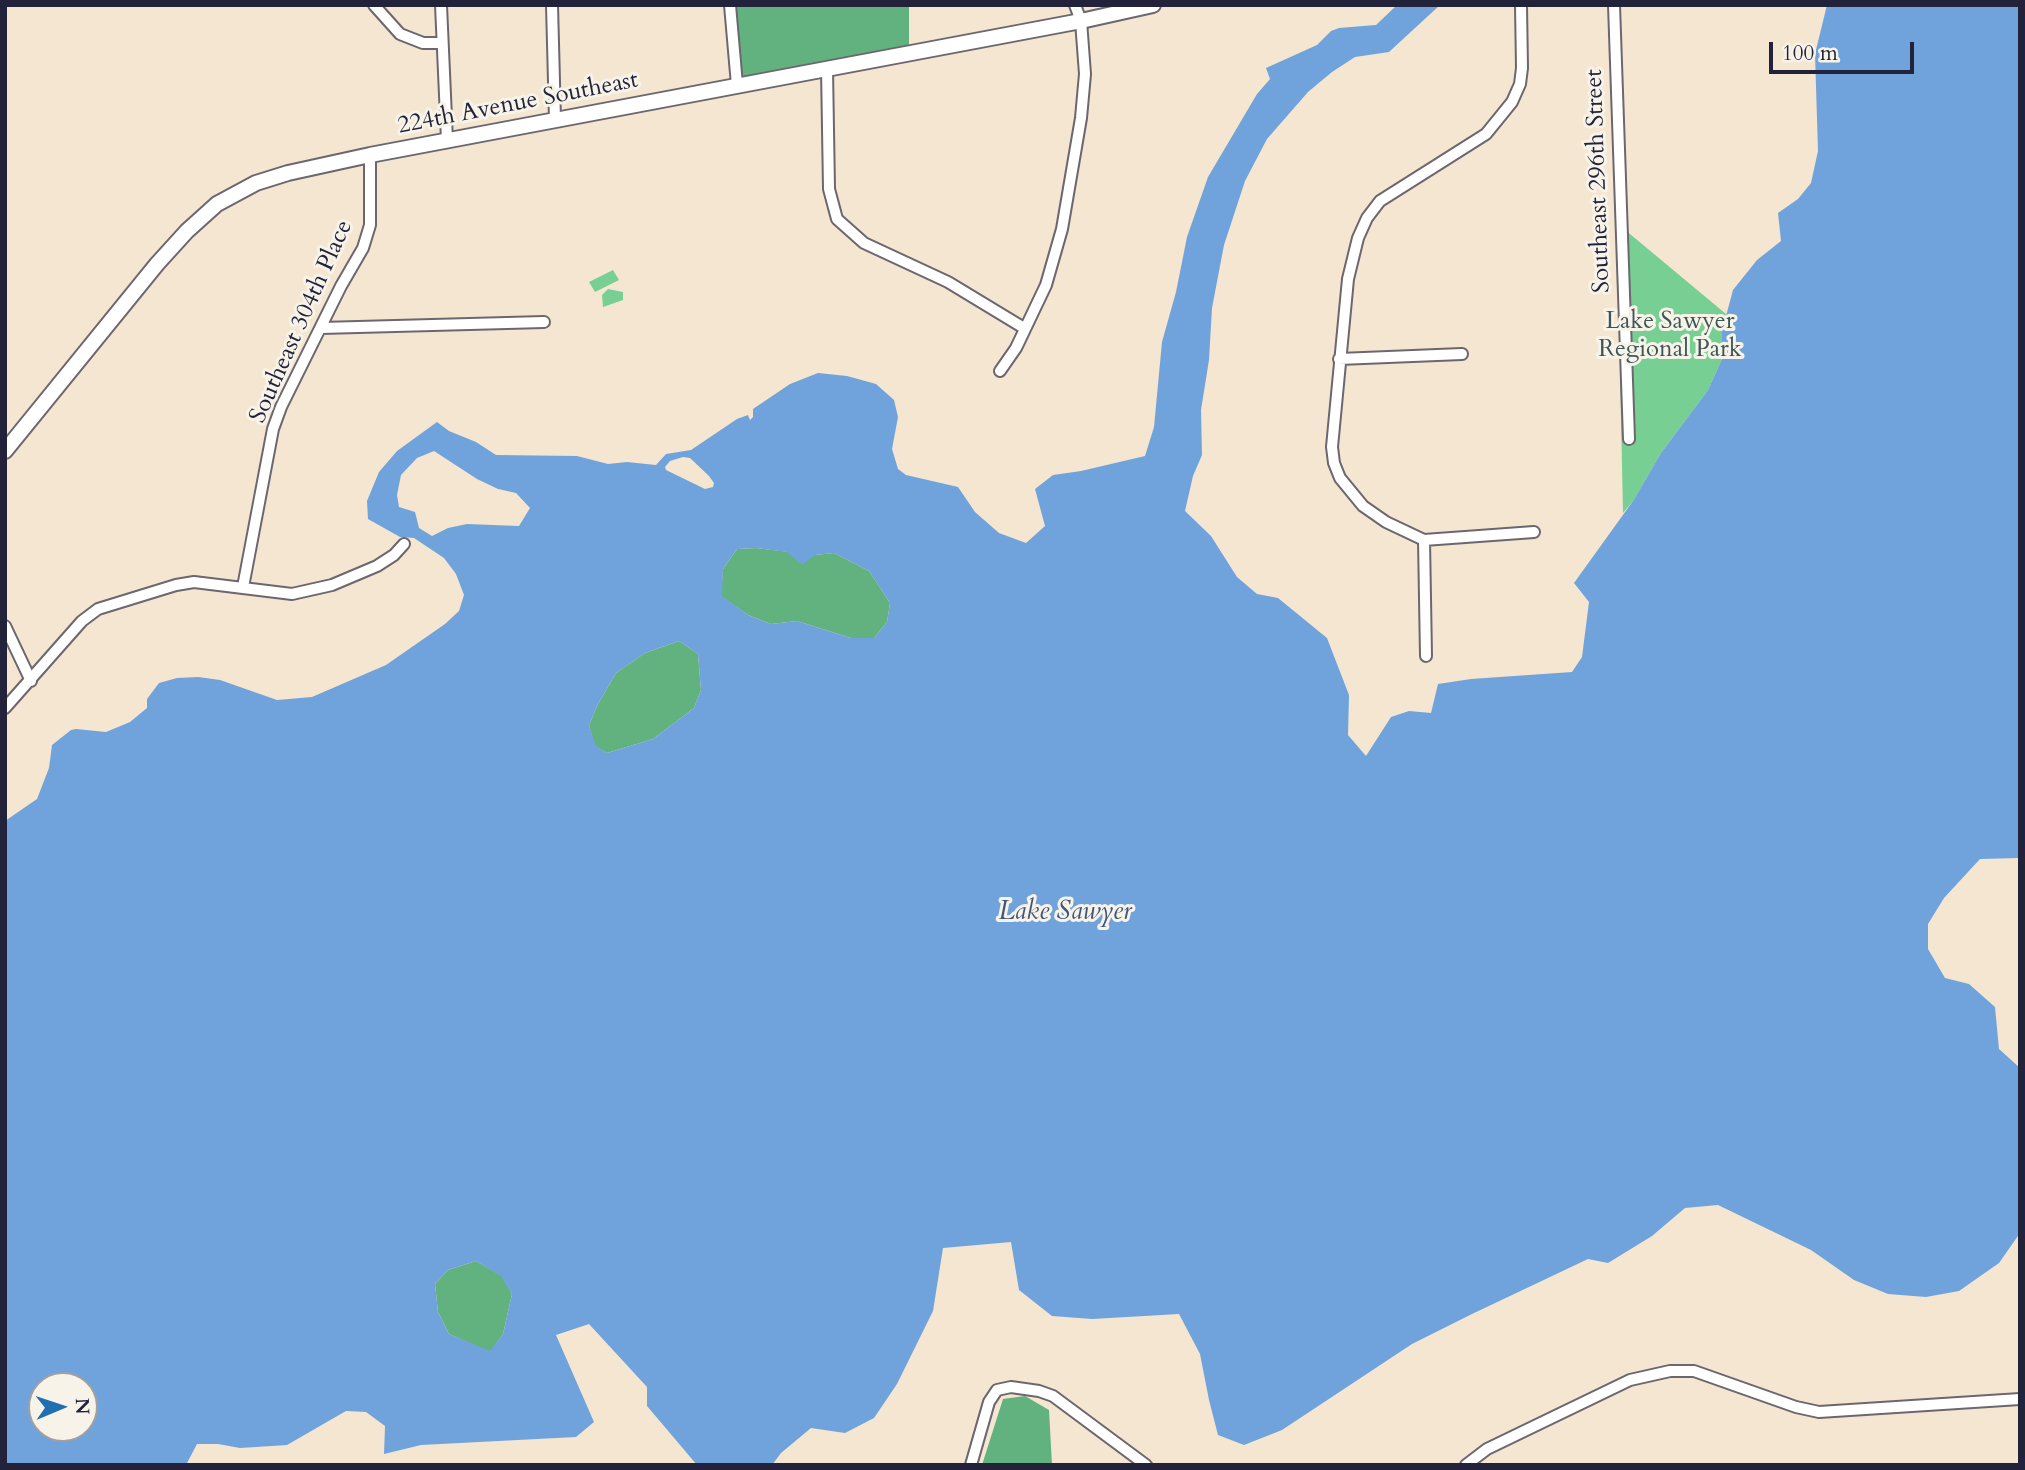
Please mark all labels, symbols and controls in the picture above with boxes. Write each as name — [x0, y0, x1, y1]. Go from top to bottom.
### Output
scale bar — [1773, 28, 1918, 72]
text: 100 m — [1782, 39, 1838, 68]
street label: 224th Avenue Southeast — [395, 67, 641, 141]
street label: Southeast 296th Street — [1581, 69, 1617, 293]
street label: Southeast 304th Place — [244, 216, 360, 428]
park label: Lake Sawyer Regional Park — [1598, 308, 1742, 364]
water label: Lake Sawyer — [998, 897, 1132, 929]
north arrow — [28, 1372, 98, 1442]
text: N — [69, 1398, 95, 1415]

